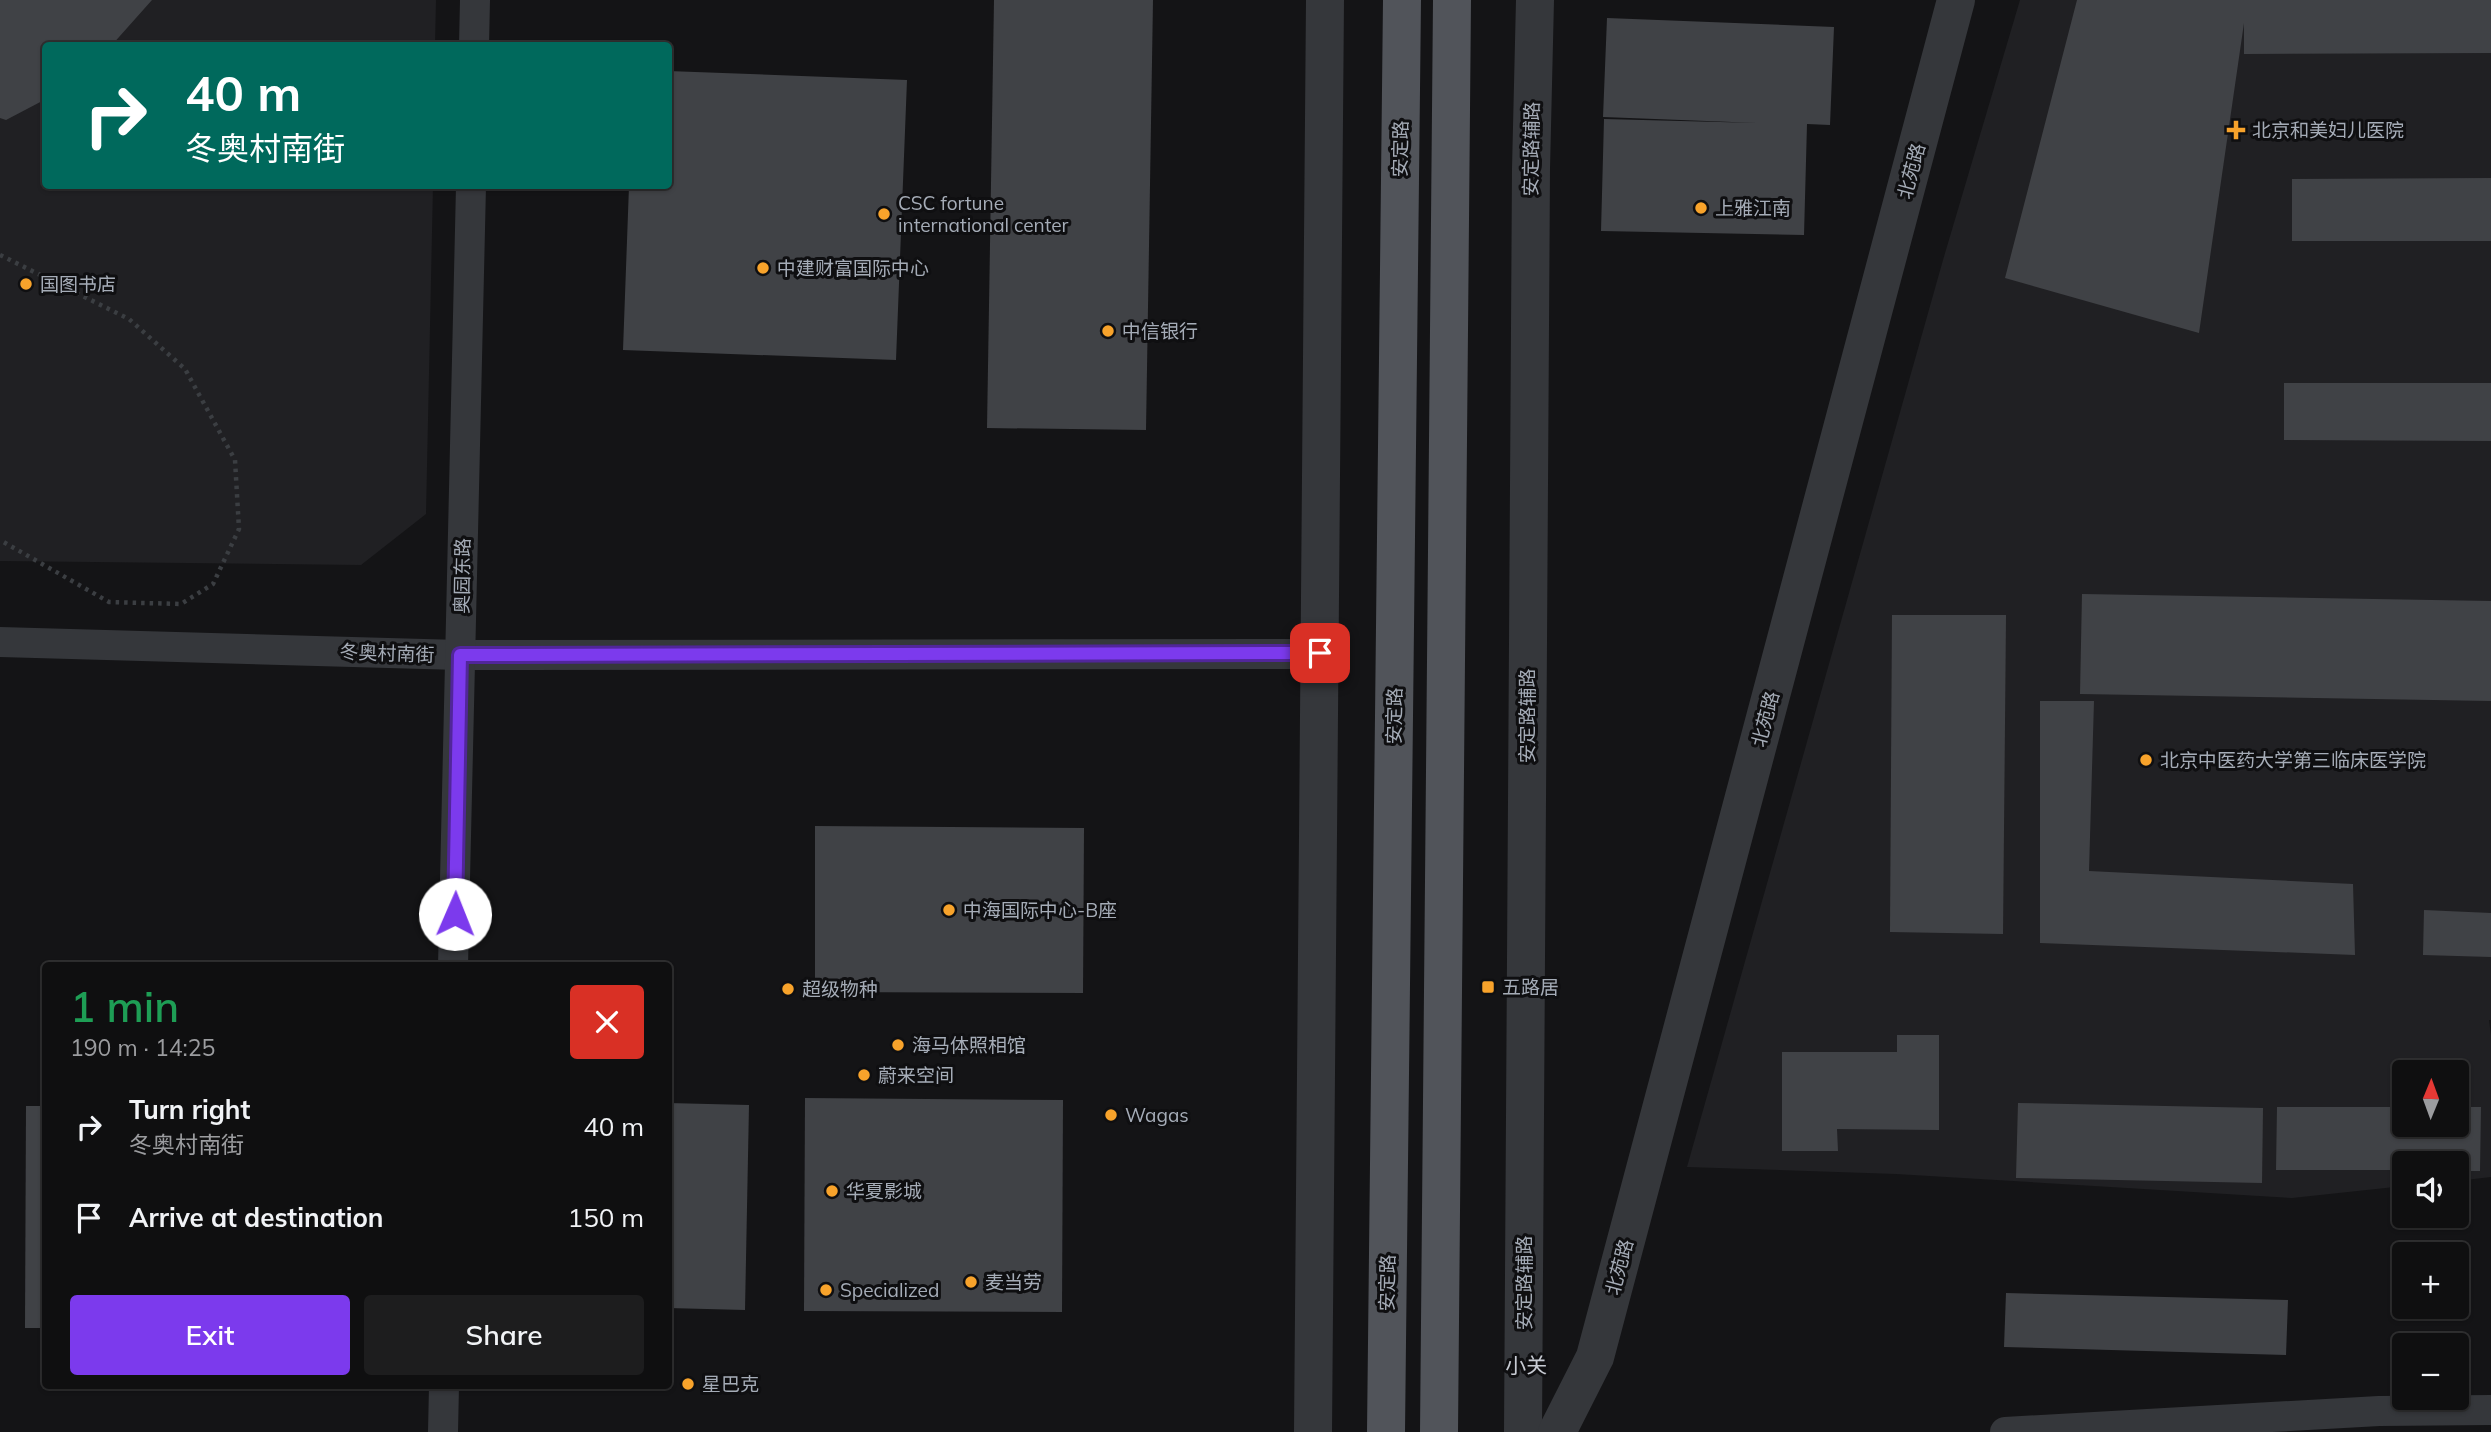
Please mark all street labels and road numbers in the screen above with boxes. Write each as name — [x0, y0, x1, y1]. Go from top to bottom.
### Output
street label: 安定路辅路 — [1518, 101, 1544, 197]
street label: 安定路 — [1388, 120, 1412, 178]
street label: 北苑路 — [1892, 140, 1930, 202]
street label: 奥园东路 — [449, 538, 475, 614]
street label: 冬奥村南街 — [339, 639, 435, 667]
street label: 安定路辅路 — [1515, 668, 1539, 764]
street label: 安定路 — [1382, 687, 1406, 745]
street label: 北苑路 — [1746, 688, 1784, 750]
street label: 安定路辅路 — [1512, 1235, 1536, 1331]
street label: 北苑路 — [1600, 1236, 1638, 1298]
street label: 安定路 — [1375, 1254, 1399, 1312]

